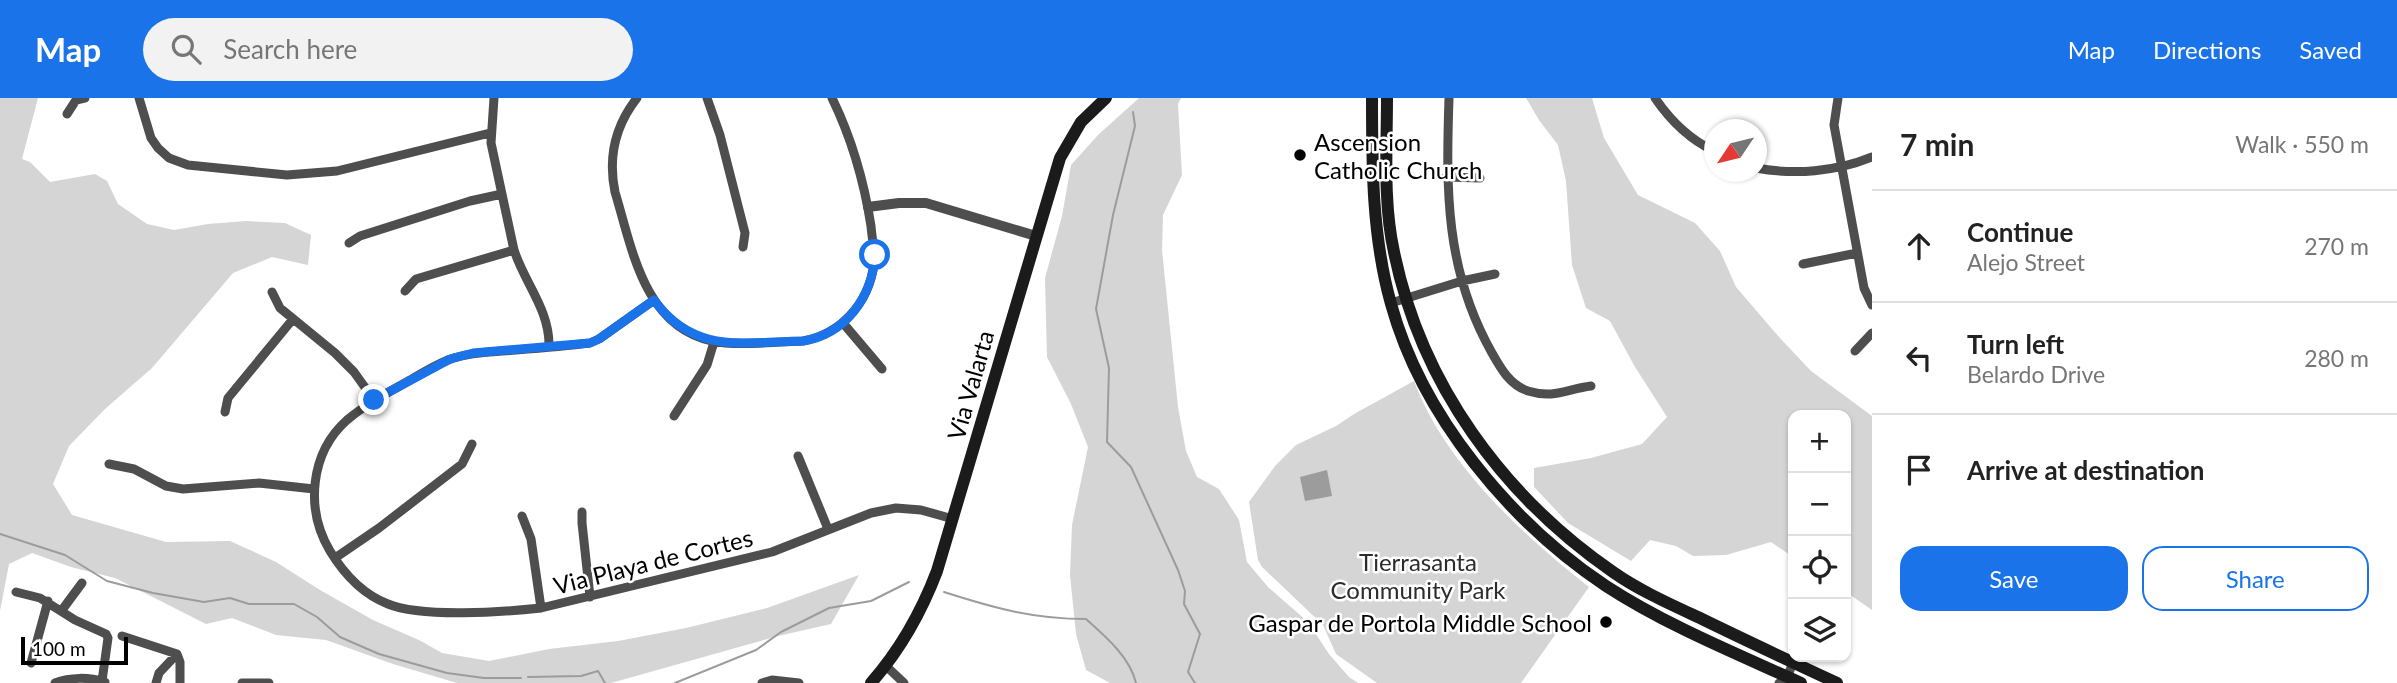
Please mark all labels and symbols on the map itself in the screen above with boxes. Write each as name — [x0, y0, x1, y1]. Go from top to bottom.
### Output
north arrow — [1704, 119, 1767, 182]
place label: Ascension Catholic Church — [1314, 127, 1482, 184]
marker: Ascension Catholic Church — [1292, 147, 1308, 163]
route start — [859, 239, 890, 270]
street label: Via Valarta — [941, 327, 999, 443]
route end — [358, 384, 389, 415]
street label: Via Playa de Cortes — [551, 522, 755, 600]
park label: Tierrasanta Community Park — [1331, 547, 1506, 604]
place label: Gaspar de Portola Middle School — [1248, 608, 1592, 637]
marker: Gaspar de Portola Middle School — [1598, 614, 1614, 630]
scale bar — [21, 634, 128, 666]

